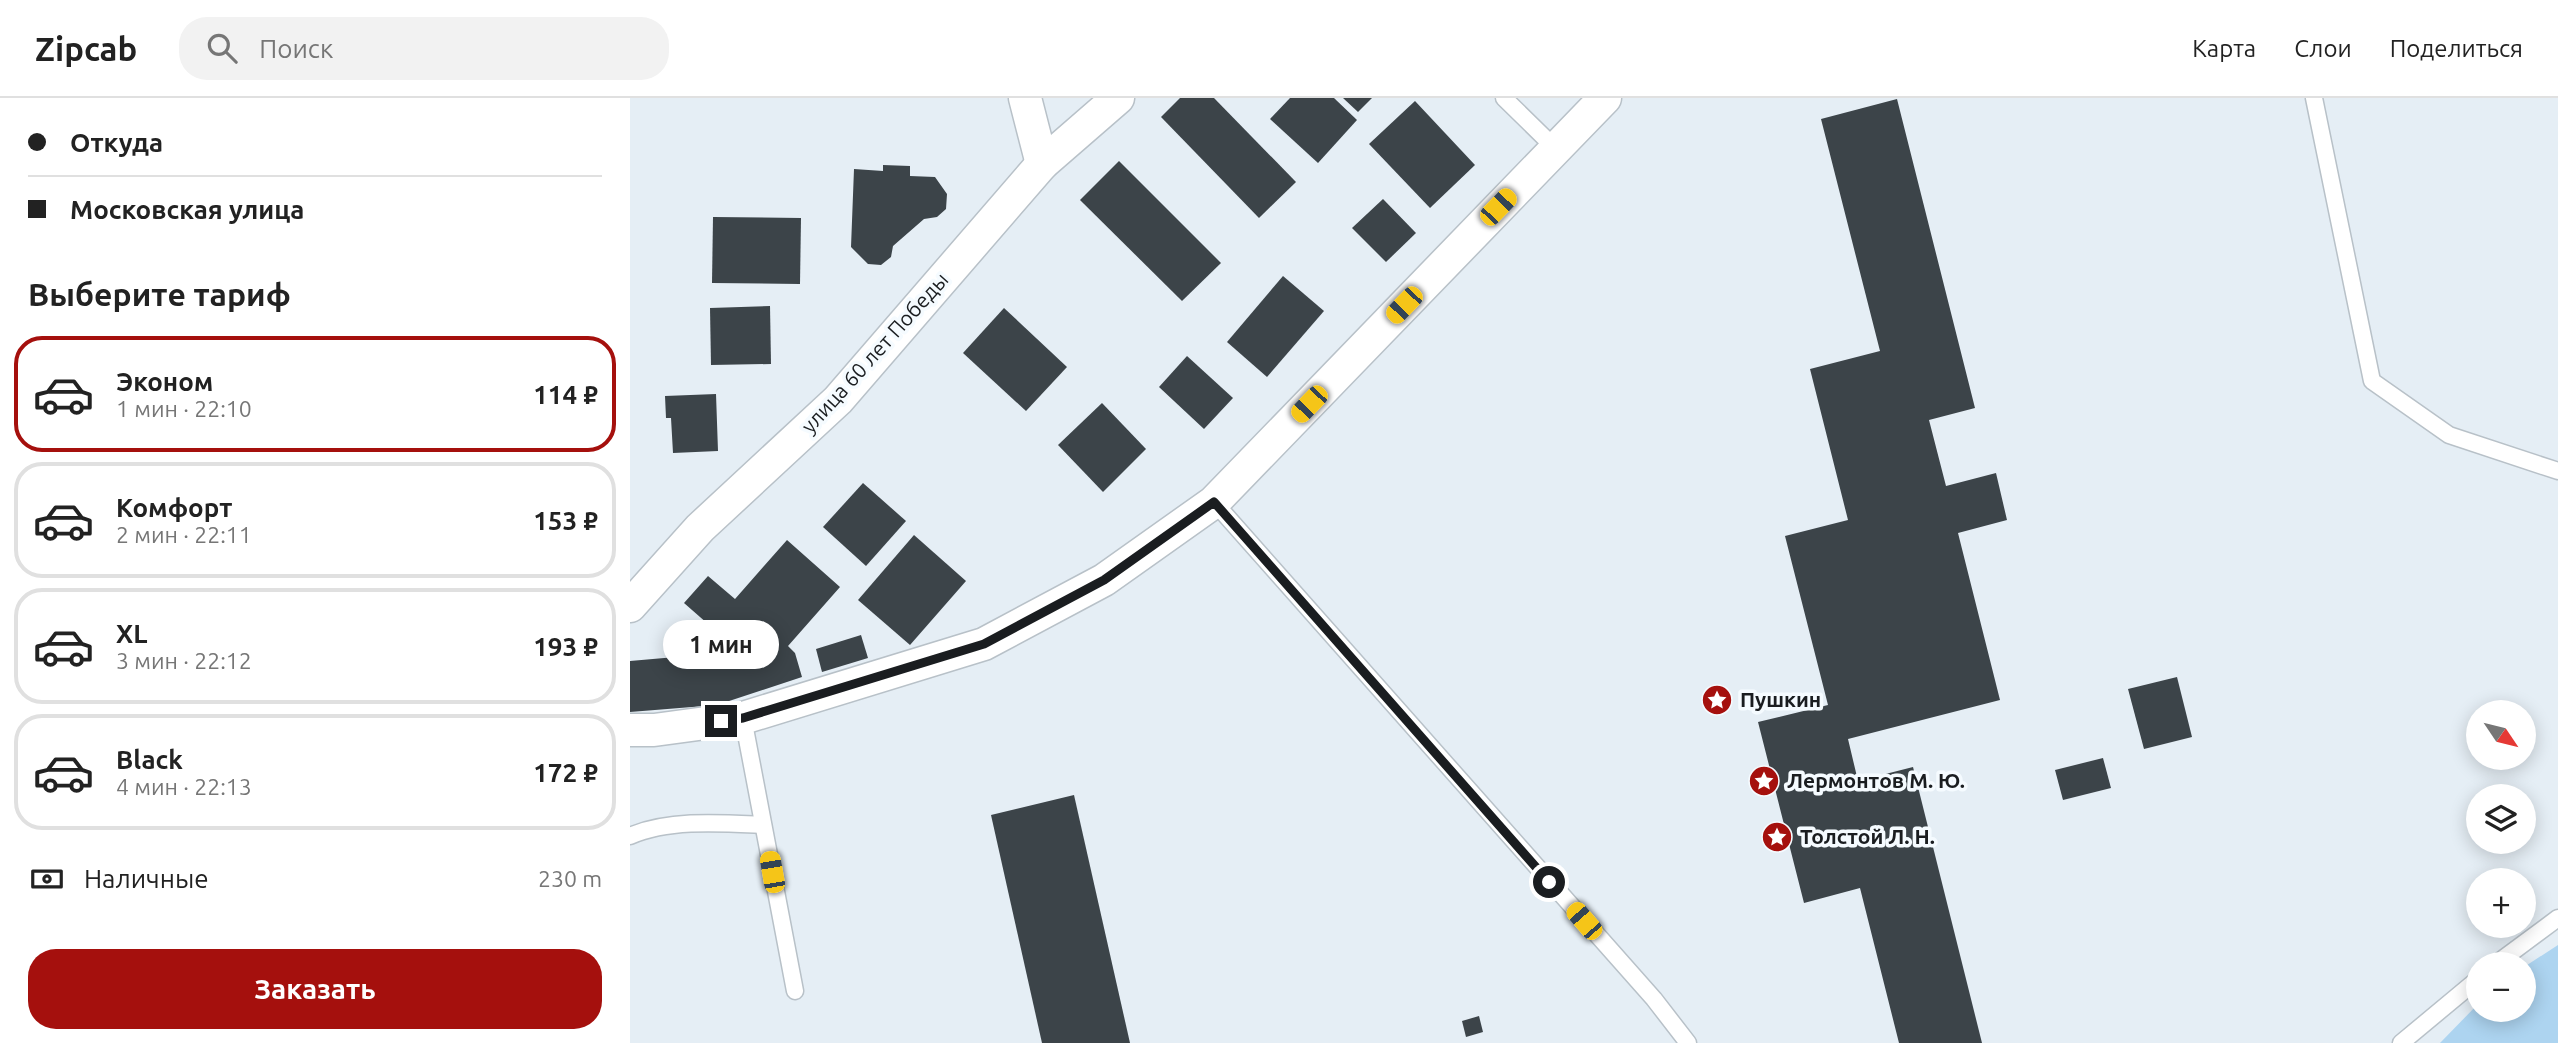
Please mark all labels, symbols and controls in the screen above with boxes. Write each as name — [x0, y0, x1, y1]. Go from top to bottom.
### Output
search box — [179, 17, 669, 80]
icon: search — [203, 29, 241, 67]
text: Zipcab — [35, 30, 137, 67]
text: Поиск — [259, 34, 333, 63]
text: Карта — [2192, 35, 2256, 62]
text: Слои — [2294, 35, 2352, 62]
text: Поделиться — [2390, 35, 2523, 62]
text: Откуда — [70, 128, 163, 157]
car — [1476, 185, 1521, 229]
text: Московская улица — [70, 195, 304, 224]
street label: улица 60 лет Победы — [796, 267, 953, 437]
text: Выберите тариф — [28, 276, 291, 312]
car — [1382, 283, 1427, 327]
icon: car — [32, 363, 95, 426]
text: Эконом — [116, 367, 213, 396]
text: 114 ₽ — [533, 380, 598, 409]
car — [1287, 382, 1332, 426]
text: 1 мин · 22:10 — [116, 396, 252, 421]
icon: car — [32, 489, 95, 552]
text: Комфорт — [116, 493, 232, 522]
text: 153 ₽ — [533, 506, 598, 535]
text: 2 мин · 22:11 — [116, 522, 252, 547]
icon: car — [32, 615, 95, 678]
text: XL — [116, 619, 147, 648]
callout: 1 мин — [663, 620, 779, 668]
text: 193 ₽ — [533, 632, 598, 661]
text: 1 мин — [689, 632, 753, 657]
text: 3 мин · 22:12 — [116, 648, 252, 673]
place icon: Пушкин — [1700, 683, 1734, 717]
place label: Пушкин — [1740, 687, 1821, 711]
north arrow — [2466, 700, 2536, 770]
map controls — [2466, 700, 2536, 1022]
route end — [705, 705, 737, 737]
icon: car — [32, 741, 95, 804]
text: Black — [116, 745, 183, 774]
text: 172 ₽ — [533, 758, 598, 787]
place icon: Лермонтов М. Ю. — [1747, 764, 1781, 798]
place label: Лермонтов М. Ю. — [1787, 768, 1965, 792]
text: 4 мин · 22:13 — [116, 774, 252, 799]
button: layers — [2466, 784, 2536, 854]
place icon: Толстой Л. Н. — [1760, 820, 1794, 854]
place label: Толстой Л. Н. — [1800, 824, 1935, 848]
car — [759, 849, 786, 895]
icon: cash — [28, 860, 66, 898]
text: Наличные — [84, 864, 209, 893]
text: 230 m — [538, 866, 602, 891]
route start — [1533, 866, 1565, 898]
button: + — [2466, 868, 2536, 938]
car — [1563, 898, 1606, 944]
button: Заказать — [28, 949, 602, 1029]
button: − — [2466, 952, 2536, 1022]

